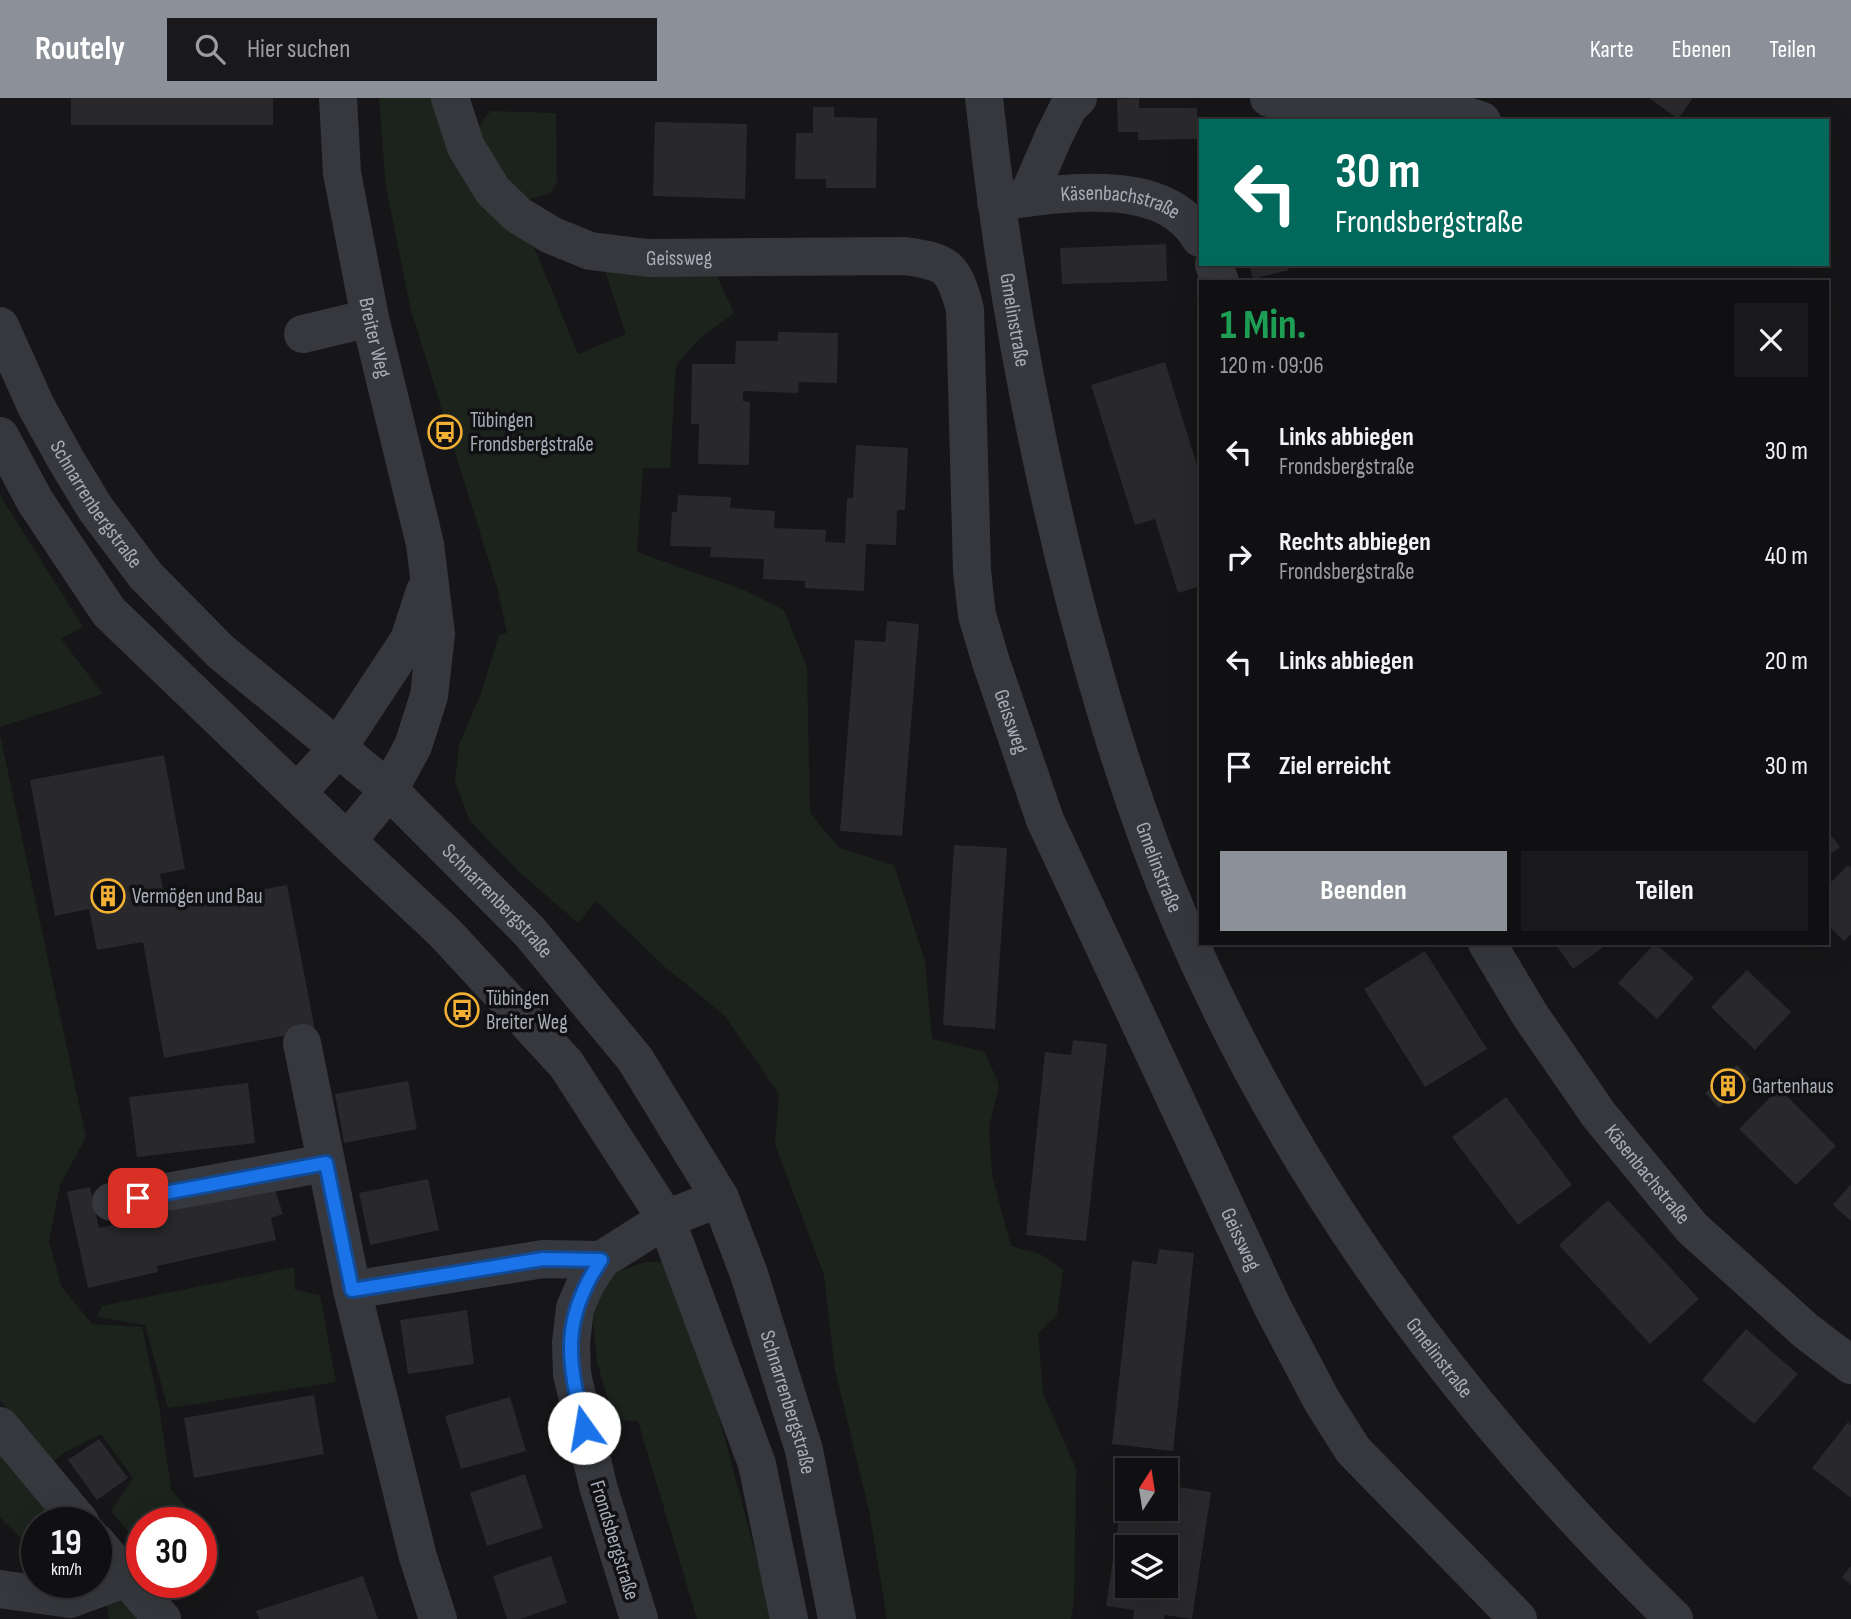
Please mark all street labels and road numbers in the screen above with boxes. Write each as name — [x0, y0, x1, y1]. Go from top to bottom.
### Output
street label: Käsenbachstraße — [1060, 181, 1185, 225]
street label: Geissweg — [646, 246, 712, 271]
street label: Gmelinstraße — [994, 271, 1035, 369]
street label: Breiter Weg — [353, 295, 396, 380]
street label: Schnarrenbergstraße — [44, 436, 148, 573]
street label: Geissweg — [988, 686, 1033, 757]
street label: Gmelinstraße — [1130, 819, 1188, 916]
street label: Schnarrenbergstraße — [437, 839, 558, 963]
street label: Käsenbachstraße — [1599, 1120, 1696, 1229]
street label: Geissweg — [1215, 1204, 1266, 1275]
street label: Gmelinstraße — [1400, 1313, 1478, 1403]
street label: Schnarrenbergstraße — [754, 1327, 820, 1476]
street label: Frondsbergstraße — [584, 1477, 645, 1603]

